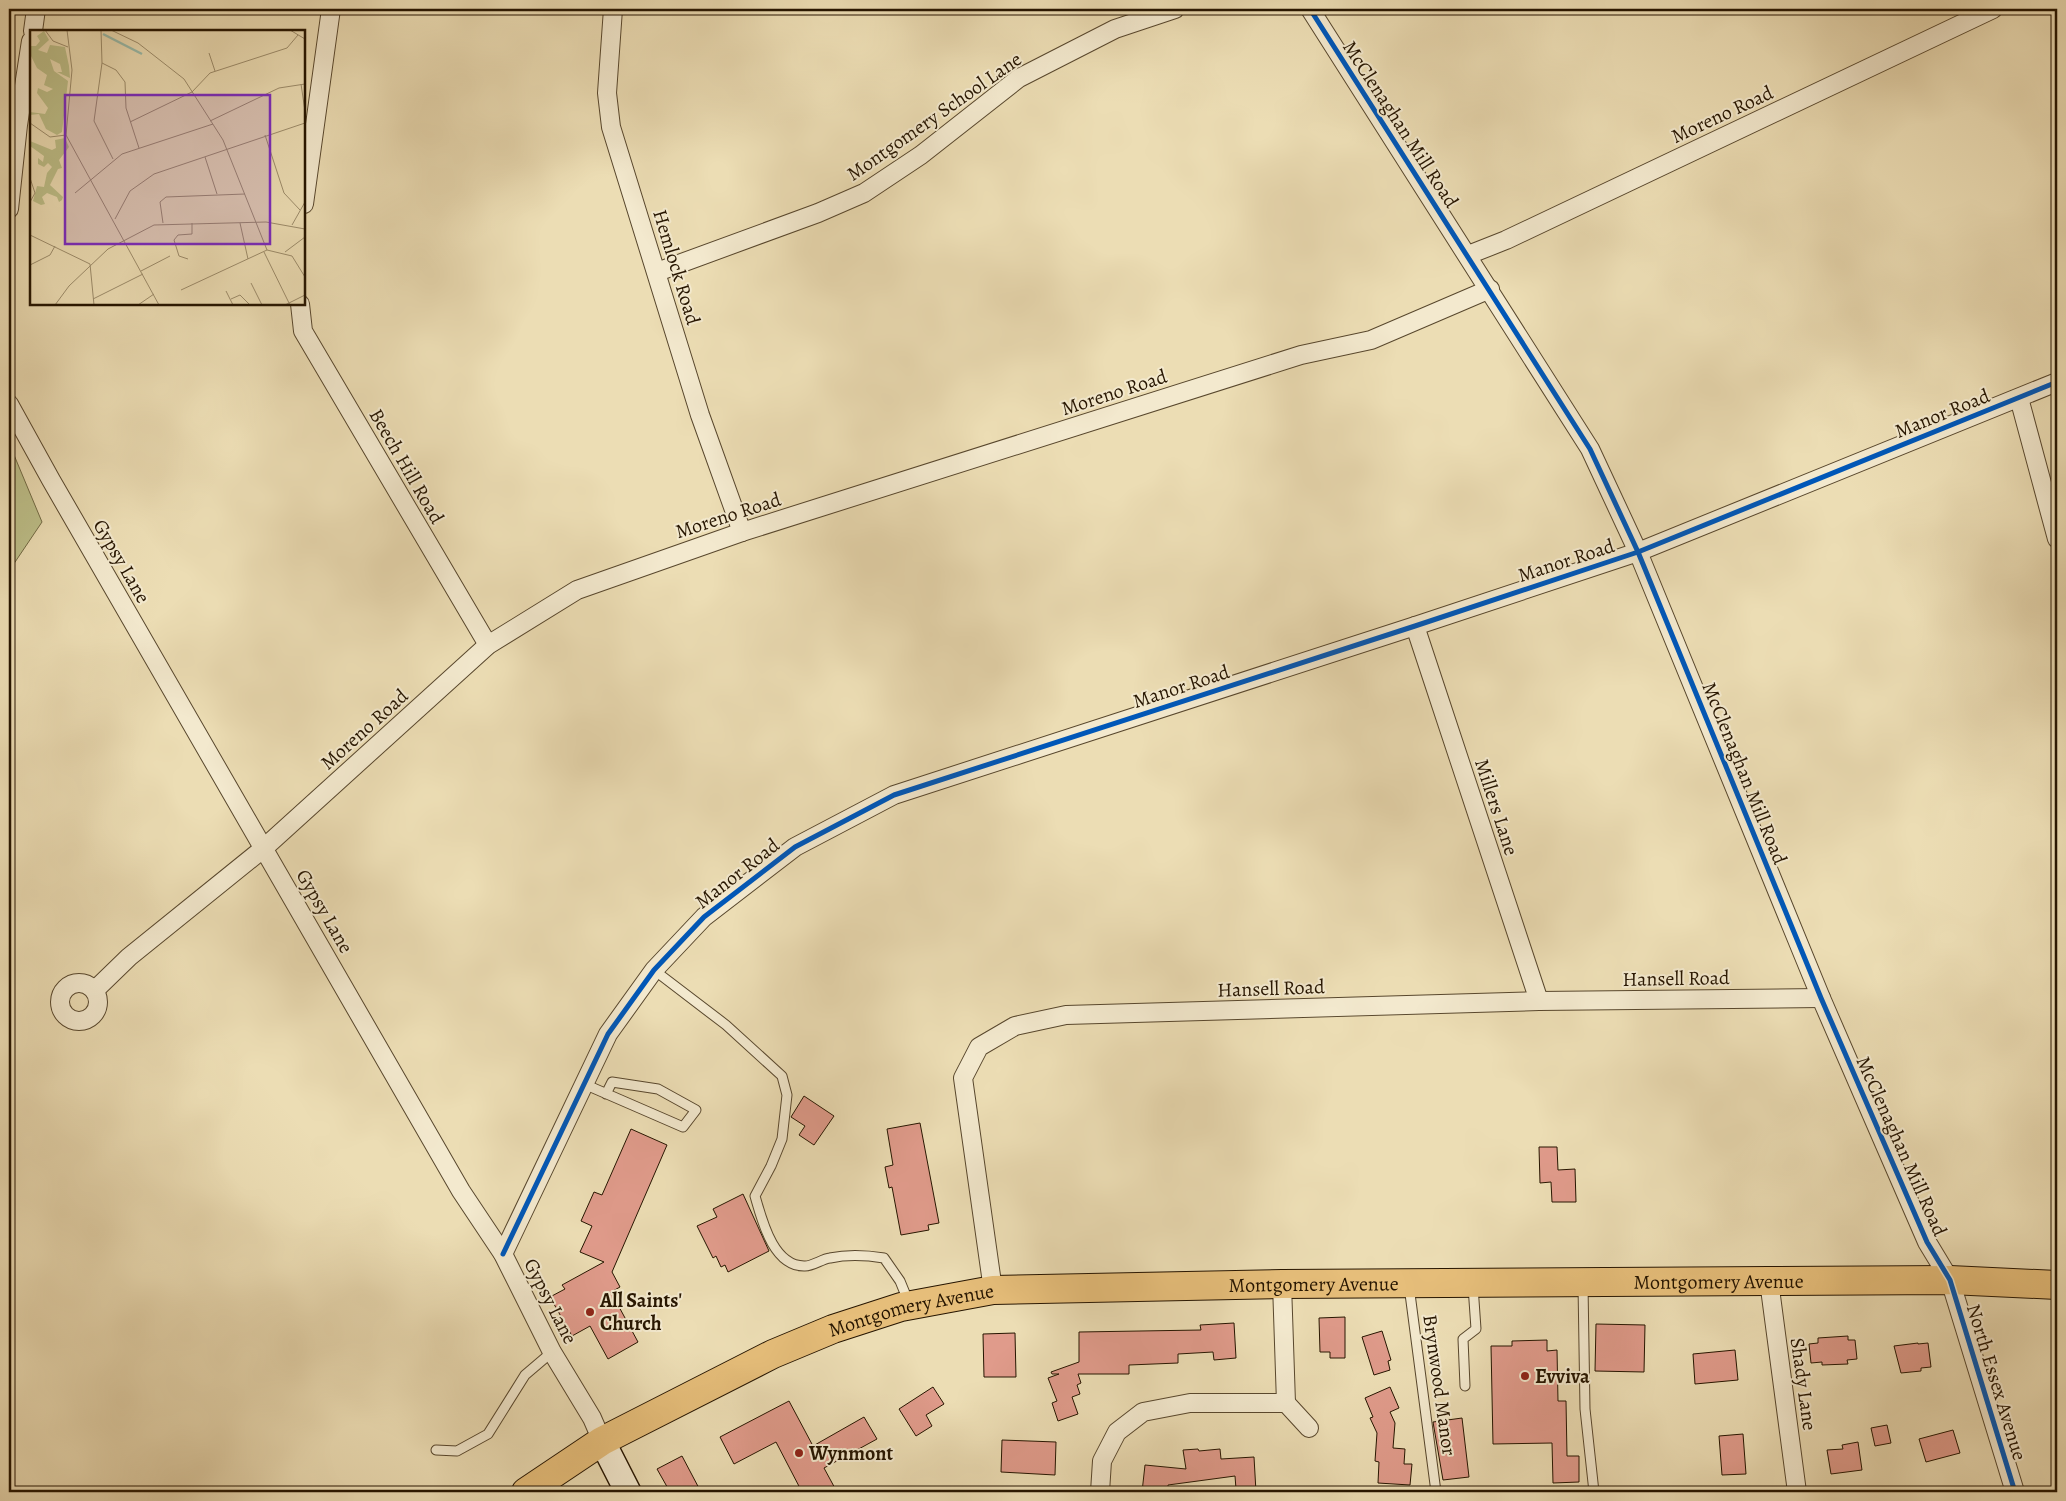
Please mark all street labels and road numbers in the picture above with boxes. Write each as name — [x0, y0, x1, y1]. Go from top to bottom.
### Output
street label: McClenaghan Mill Road — [1336, 35, 1465, 213]
street label: Montgomery School Lane — [841, 46, 1027, 187]
street label: Moreno Road — [1667, 79, 1778, 150]
street label: Hemlock Road — [646, 206, 707, 328]
street label: Moreno Road — [1058, 363, 1171, 422]
street label: Manor Road — [1891, 382, 1994, 445]
street label: Beech Hill Road — [363, 404, 451, 529]
street label: Moreno Road — [672, 486, 785, 545]
street label: Gypsy Lane — [87, 514, 156, 608]
street label: Manor Road — [1514, 532, 1618, 589]
street label: Manor Road — [1129, 658, 1233, 715]
street label: McClenaghan Mill Road — [1696, 678, 1794, 869]
street label: Moreno Road — [315, 683, 414, 776]
street label: Millers Lane — [1468, 755, 1525, 859]
street label: Manor Road — [689, 832, 785, 915]
street label: Gypsy Lane — [290, 864, 359, 958]
street label: Hansell Road — [1622, 964, 1730, 993]
street label: Hansell Road — [1217, 973, 1325, 1004]
street label: McClenaghan Mill Road — [1850, 1052, 1954, 1241]
street label: Gypsy Lane — [517, 1254, 584, 1349]
street label: Montgomery Avenue — [1633, 1268, 1804, 1296]
street label: Montgomery Avenue — [1228, 1270, 1399, 1299]
street label: Montgomery Avenue — [825, 1277, 996, 1344]
street label: North Essex Avenue — [1960, 1301, 2033, 1464]
street label: Brynwood Manor — [1416, 1313, 1463, 1458]
street label: Shady Lane — [1784, 1336, 1823, 1432]

